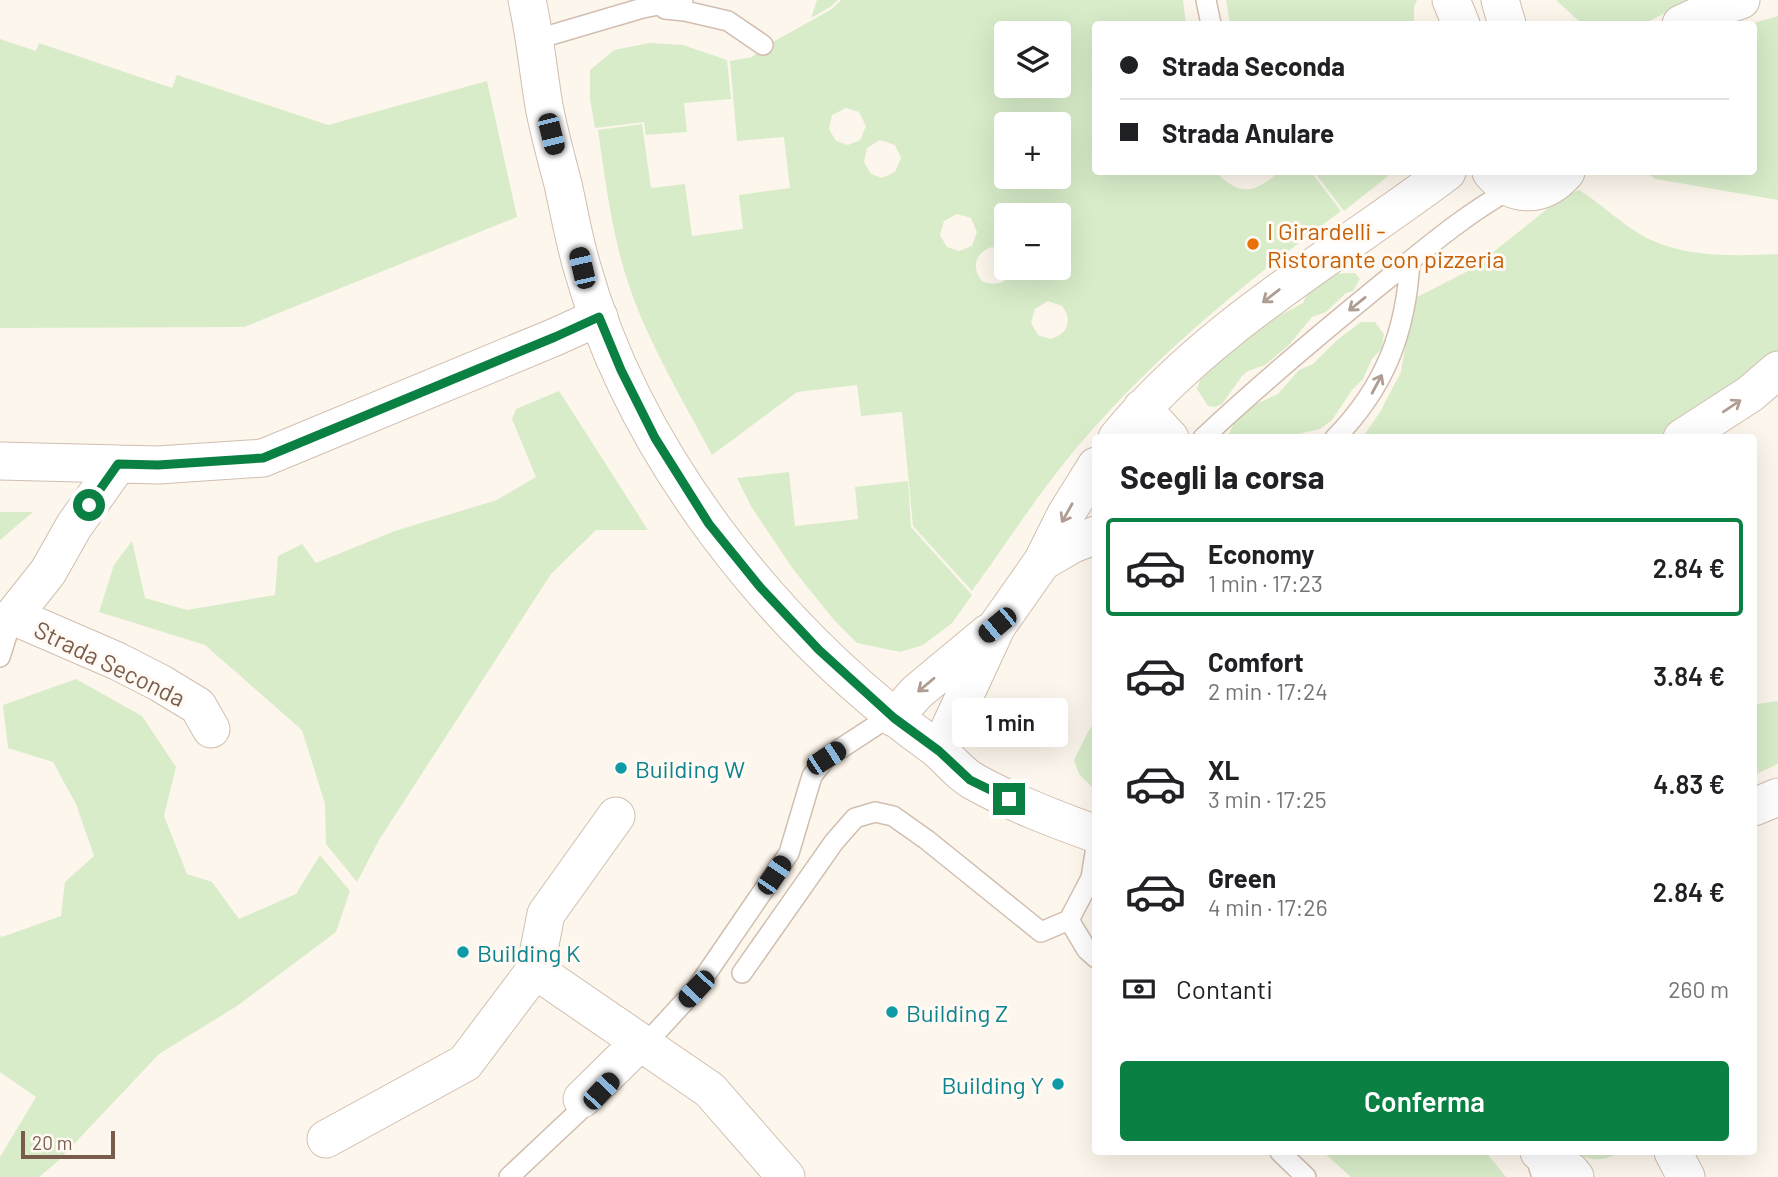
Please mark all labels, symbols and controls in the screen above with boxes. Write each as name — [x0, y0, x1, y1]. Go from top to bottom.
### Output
map controls — [994, 21, 1071, 280]
button: layers — [994, 21, 1071, 98]
text: Strada Seconda — [1162, 50, 1345, 81]
car — [536, 111, 567, 157]
button: + — [994, 112, 1071, 189]
text: Strada Anulare — [1162, 117, 1334, 148]
button: − — [994, 203, 1071, 280]
place label: I Girardelli - Ristorante con pizzeria — [1267, 216, 1505, 273]
marker: I Girardelli - Ristorante con pizzeria — [1245, 236, 1261, 252]
car — [568, 245, 597, 291]
one-way arrow — [1262, 289, 1281, 304]
one-way arrow — [1348, 296, 1366, 312]
one-way arrow — [1370, 374, 1384, 395]
one-way arrow — [1721, 399, 1741, 413]
text: Scegli la corsa — [1120, 457, 1325, 495]
route start — [73, 489, 105, 521]
one-way arrow — [1060, 503, 1074, 523]
icon: car — [1124, 536, 1187, 599]
text: Economy — [1208, 538, 1314, 569]
text: 2.84 € — [1653, 552, 1725, 583]
text: 1 min · 17:23 — [1208, 569, 1323, 597]
car — [975, 603, 1020, 647]
street label: Strada Seconda — [30, 614, 190, 712]
icon: car — [1124, 644, 1187, 707]
text: Comfort — [1208, 646, 1304, 677]
text: 3.84 € — [1653, 660, 1725, 691]
one-way arrow — [917, 677, 935, 693]
text: 2 min · 17:24 — [1208, 677, 1328, 705]
callout: 1 min — [951, 698, 1067, 746]
text: 1 min — [985, 708, 1035, 736]
car — [803, 738, 850, 778]
icon: car — [1124, 752, 1187, 815]
place label: Building W — [635, 754, 745, 783]
text: XL — [1208, 754, 1239, 785]
marker: Building W — [613, 760, 629, 776]
text: 4.83 € — [1653, 768, 1725, 799]
route end — [993, 783, 1025, 815]
text: 3 min · 17:25 — [1208, 785, 1327, 813]
car — [754, 852, 795, 898]
icon: car — [1124, 860, 1187, 923]
text: Green — [1208, 862, 1276, 893]
text: 2.84 € — [1653, 876, 1725, 907]
text: 4 min · 17:26 — [1208, 893, 1328, 921]
place label: Building K — [477, 938, 581, 967]
marker: Building K — [455, 944, 471, 960]
car — [674, 966, 719, 1012]
icon: cash — [1120, 970, 1158, 1008]
text: Contanti — [1176, 973, 1273, 1004]
text: 260 m — [1668, 975, 1729, 1003]
place label: Building Z — [906, 998, 1008, 1027]
marker: Building Z — [884, 1004, 900, 1020]
button: Conferma — [1120, 1061, 1729, 1141]
car — [579, 1068, 624, 1114]
place label: Building Y — [941, 1070, 1044, 1099]
marker: Building Y — [1050, 1076, 1066, 1092]
scale bar — [21, 1128, 116, 1160]
text: 20 m — [32, 1131, 72, 1154]

